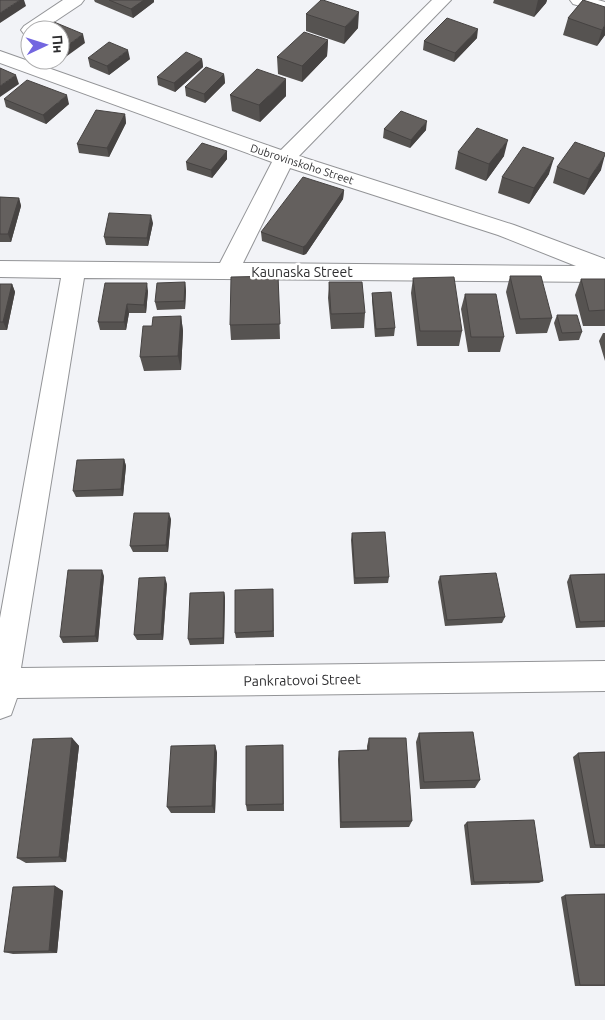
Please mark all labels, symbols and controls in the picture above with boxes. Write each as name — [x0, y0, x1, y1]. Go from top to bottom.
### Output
north arrow — [20, 20, 70, 70]
text: Пн — [49, 34, 67, 54]
street label: Dubrovinskoho Street — [249, 142, 356, 187]
street label: Kaunaska Street — [251, 264, 353, 280]
street label: Pankratovoi Street — [243, 671, 361, 689]

